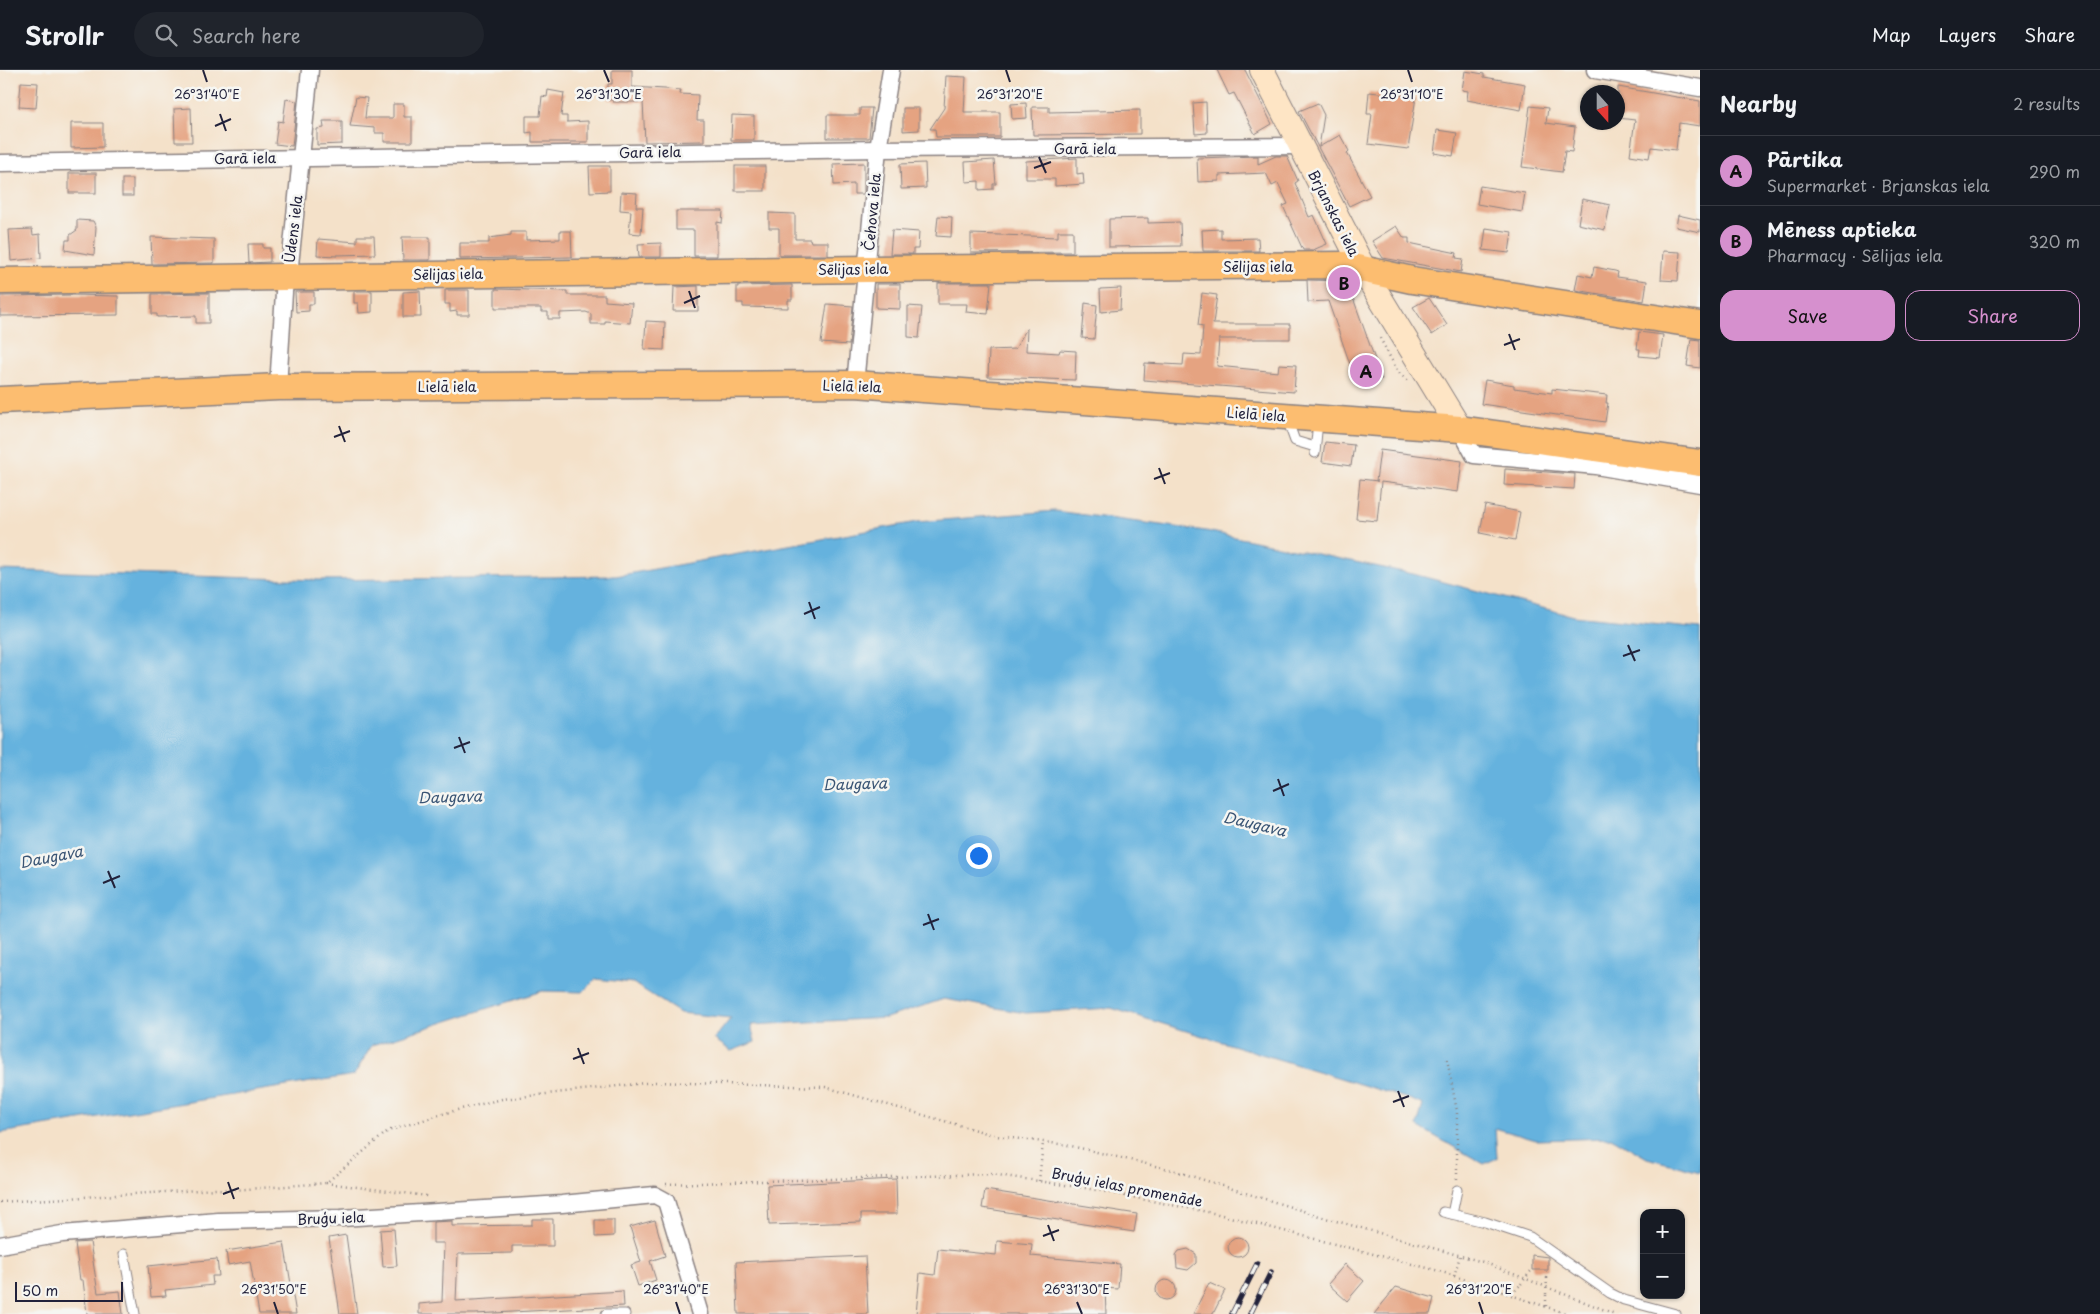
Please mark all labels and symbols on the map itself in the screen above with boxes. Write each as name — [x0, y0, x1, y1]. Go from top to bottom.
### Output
text: 26°31'40"E — [174, 85, 240, 103]
text: 26°31'30"E — [576, 85, 642, 103]
text: 26°31'20"E — [977, 85, 1043, 103]
text: 26°31'10"E — [1380, 85, 1444, 103]
north arrow — [1580, 85, 1625, 130]
street label: Garā iela — [1054, 138, 1117, 159]
street label: Garā iela — [619, 141, 682, 163]
street label: Garā iela — [214, 147, 277, 169]
street label: Brjanskas iela — [1303, 166, 1365, 260]
street label: Čehova iela — [858, 171, 886, 252]
street label: Ūdens iela — [278, 194, 308, 264]
street label: Sēlijas iela — [1223, 256, 1293, 277]
street label: Sēlijas iela — [818, 258, 889, 280]
street label: Sēlijas iela — [413, 263, 484, 285]
pin: B — [1328, 264, 1360, 302]
pin: A — [1350, 352, 1382, 390]
street label: Lielā iela — [822, 374, 882, 398]
street label: Lielā iela — [418, 376, 477, 397]
street label: Lielā iela — [1226, 401, 1286, 427]
water label: Daugava — [823, 770, 888, 796]
water label: Daugava — [418, 783, 483, 809]
water label: Daugava — [1221, 805, 1289, 842]
water label: Daugava — [18, 839, 85, 873]
your location — [966, 843, 992, 869]
street label: Bruģu ielas promenāde — [1050, 1162, 1204, 1212]
street label: Bruģu iela — [297, 1206, 365, 1230]
scale bar — [15, 1279, 122, 1302]
text: 26°31'50"E — [241, 1280, 307, 1298]
text: 26°31'40"E — [643, 1280, 709, 1298]
text: 26°31'30"E — [1044, 1280, 1110, 1298]
text: 26°31'20"E — [1446, 1280, 1512, 1298]

